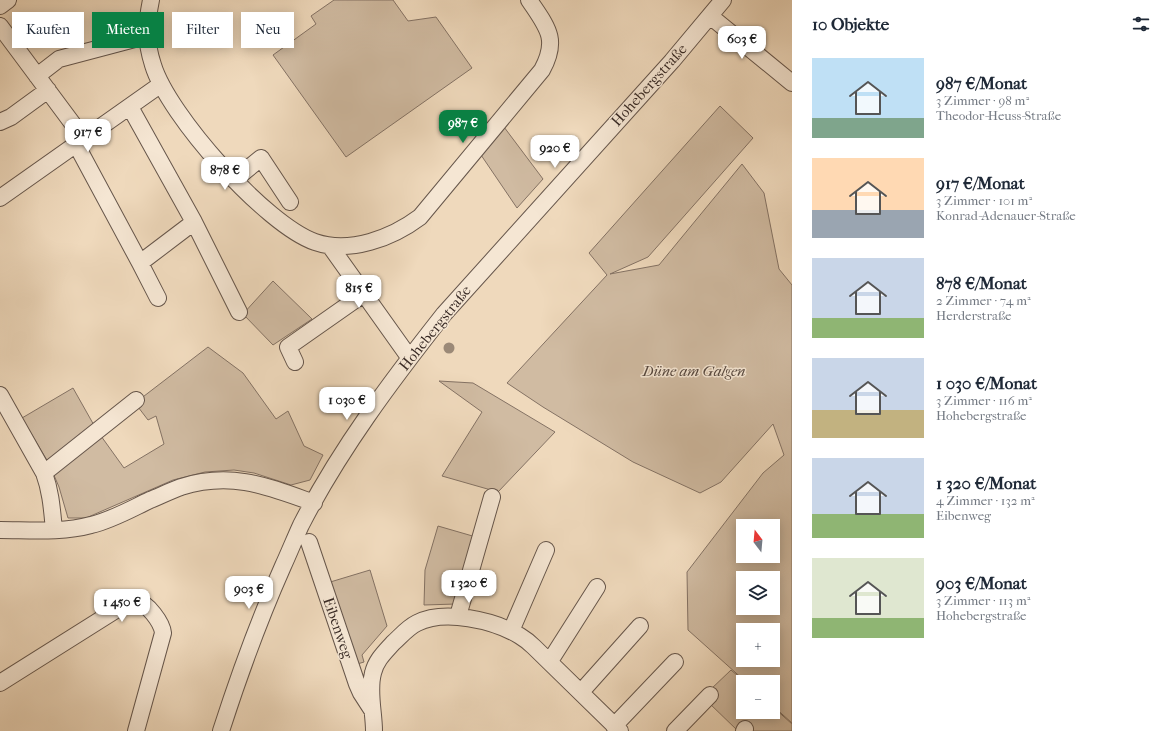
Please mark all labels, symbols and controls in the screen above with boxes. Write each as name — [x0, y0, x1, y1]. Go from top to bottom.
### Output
chip: Kaufen — [12, 12, 84, 48]
chip: Mieten — [92, 12, 164, 48]
chip: Filter — [172, 12, 233, 48]
chip: Neu — [241, 12, 294, 48]
icon: filters — [1130, 13, 1152, 35]
text: 10 Objekte — [812, 14, 889, 34]
pin: 603 € — [714, 26, 770, 60]
text: 603 € — [727, 31, 757, 46]
street label: Hohebergstraße — [607, 40, 691, 130]
text: 987 €/Monat — [936, 73, 1027, 93]
icon: home — [844, 74, 892, 122]
text: 3 Zimmer · 98 m² — [936, 93, 1029, 108]
text: Theodor-Heuss-Straße — [936, 108, 1061, 123]
pin: 987 € — [435, 110, 491, 144]
text: 987 € — [448, 115, 478, 130]
pin: 917 € — [60, 119, 116, 153]
text: 917 € — [74, 124, 102, 139]
pin: 920 € — [527, 135, 583, 169]
text: 920 € — [539, 140, 571, 155]
pin: 878 € — [197, 157, 253, 191]
text: 878 € — [210, 162, 240, 177]
text: 917 €/Monat — [936, 173, 1025, 193]
icon: home — [844, 174, 892, 222]
text: 3 Zimmer · 101 m² — [936, 193, 1032, 208]
text: Konrad-Adenauer-Straße — [936, 208, 1076, 223]
text: 878 €/Monat — [936, 273, 1027, 293]
icon: home — [844, 274, 892, 322]
pin: 815 € — [331, 275, 387, 309]
text: 815 € — [345, 280, 373, 295]
street label: Hohebergstraße — [395, 281, 475, 374]
text: 2 Zimmer · 74 m² — [936, 293, 1031, 308]
text: Herderstraße — [936, 308, 1012, 323]
park label: Düne am Galgen — [642, 362, 745, 380]
text: 1 030 €/Monat — [936, 373, 1037, 393]
icon: home — [844, 374, 892, 422]
pin: 1 030 € — [310, 387, 384, 421]
text: 1 030 € — [328, 392, 366, 407]
text: 3 Zimmer · 116 m² — [936, 393, 1032, 408]
text: Hohebergstraße — [936, 408, 1026, 423]
text: 1 320 €/Monat — [936, 473, 1036, 493]
icon: home — [844, 474, 892, 522]
text: 4 Zimmer · 132 m² — [936, 493, 1035, 508]
text: Eibenweg — [936, 508, 991, 523]
north arrow — [736, 519, 780, 563]
map controls — [736, 519, 780, 719]
pin: 1 320 € — [432, 570, 506, 604]
button: layers — [736, 571, 780, 615]
text: 903 €/Monat — [936, 573, 1027, 593]
icon: home — [844, 574, 892, 622]
text: 1 320 € — [450, 575, 488, 590]
pin: 903 € — [221, 576, 277, 610]
text: 903 € — [234, 581, 264, 596]
pin: 1 450 € — [85, 589, 159, 623]
text: 3 Zimmer · 113 m² — [936, 593, 1030, 608]
text: 1 450 € — [103, 594, 141, 609]
street label: Eibenweg — [319, 595, 357, 662]
text: Hohebergstraße — [936, 608, 1026, 623]
button: + — [736, 623, 780, 667]
button: − — [736, 675, 780, 719]

